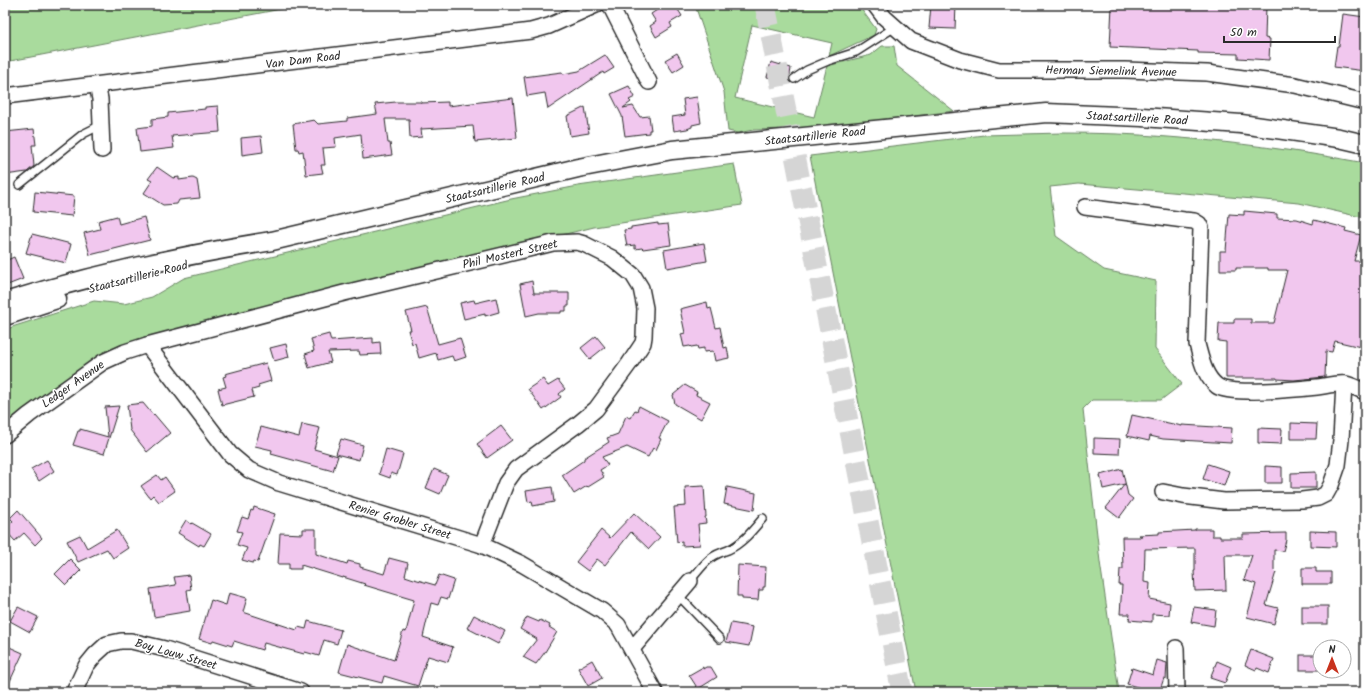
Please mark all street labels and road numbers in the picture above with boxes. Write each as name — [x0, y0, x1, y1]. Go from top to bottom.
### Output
street label: Van Dam Road — [265, 46, 342, 74]
street label: Herman Siemelink Avenue — [1045, 61, 1177, 82]
street label: Staatsartillerie Road — [1086, 106, 1189, 131]
street label: Staatsartillerie Road — [764, 122, 868, 151]
street label: Staatsartillerie Road — [444, 168, 548, 209]
street label: Phil Mostert Street — [460, 234, 560, 275]
street label: Staatsartillerie Road — [87, 256, 191, 299]
street label: Ledger Avenue — [38, 355, 109, 413]
street label: Renier Grobler Street — [346, 496, 454, 545]
street label: Boy Louw Street — [133, 634, 219, 675]

